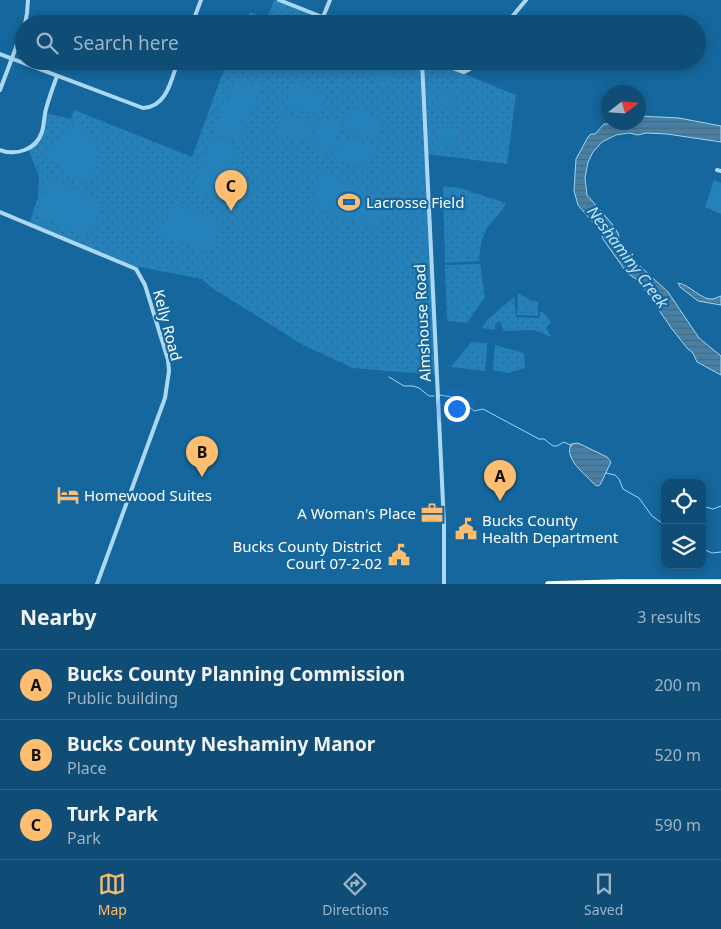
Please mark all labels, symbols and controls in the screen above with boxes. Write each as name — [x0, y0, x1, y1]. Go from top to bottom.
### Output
search box — [15, 15, 706, 70]
icon: search — [33, 29, 61, 57]
text: Search here — [73, 30, 179, 56]
north arrow — [601, 85, 646, 130]
pin: C — [215, 170, 247, 211]
sports icon: Lacrosse Field — [336, 189, 362, 215]
place label: Lacrosse Field — [366, 192, 464, 212]
water label: Neshaminy Creek — [582, 201, 674, 314]
street label: Almshouse Road — [409, 264, 435, 382]
street label: Kelly Road — [149, 287, 187, 363]
your location — [444, 396, 470, 422]
pin: B — [186, 436, 218, 477]
pin: A — [484, 460, 516, 501]
map controls — [661, 479, 706, 569]
button: locate — [661, 479, 706, 524]
hotel icon: Homewood Suites — [55, 482, 81, 508]
place label: Homewood Suites — [84, 485, 212, 505]
office icon: A Woman's Place — [419, 500, 445, 526]
place label: A Woman's Place — [297, 503, 416, 523]
place label: Bucks County Health Department — [482, 510, 619, 547]
public building icon: Bucks County Health Department — [453, 516, 479, 542]
button: layers — [661, 524, 706, 569]
place label: Bucks County District Court 07-2-02 — [233, 536, 383, 573]
public building icon: Bucks County District Court 07-2-02 — [386, 542, 412, 568]
text: Nearby — [20, 603, 96, 631]
text: 3 results — [637, 606, 701, 628]
text: Bucks County Planning Commission — [67, 661, 405, 687]
text: A — [30, 674, 42, 696]
text: 200 m — [654, 674, 701, 696]
text: Public building — [67, 687, 178, 709]
text: Bucks County Neshaminy Manor — [67, 731, 375, 757]
text: B — [31, 744, 41, 766]
text: 520 m — [654, 744, 701, 766]
text: Place — [67, 757, 107, 779]
text: Turk Park — [67, 801, 158, 827]
text: C — [31, 814, 41, 836]
text: 590 m — [654, 814, 701, 836]
text: Park — [67, 827, 101, 849]
tab: Map — [98, 870, 127, 919]
tab: Directions — [322, 870, 389, 919]
tab: Saved — [584, 870, 623, 919]

